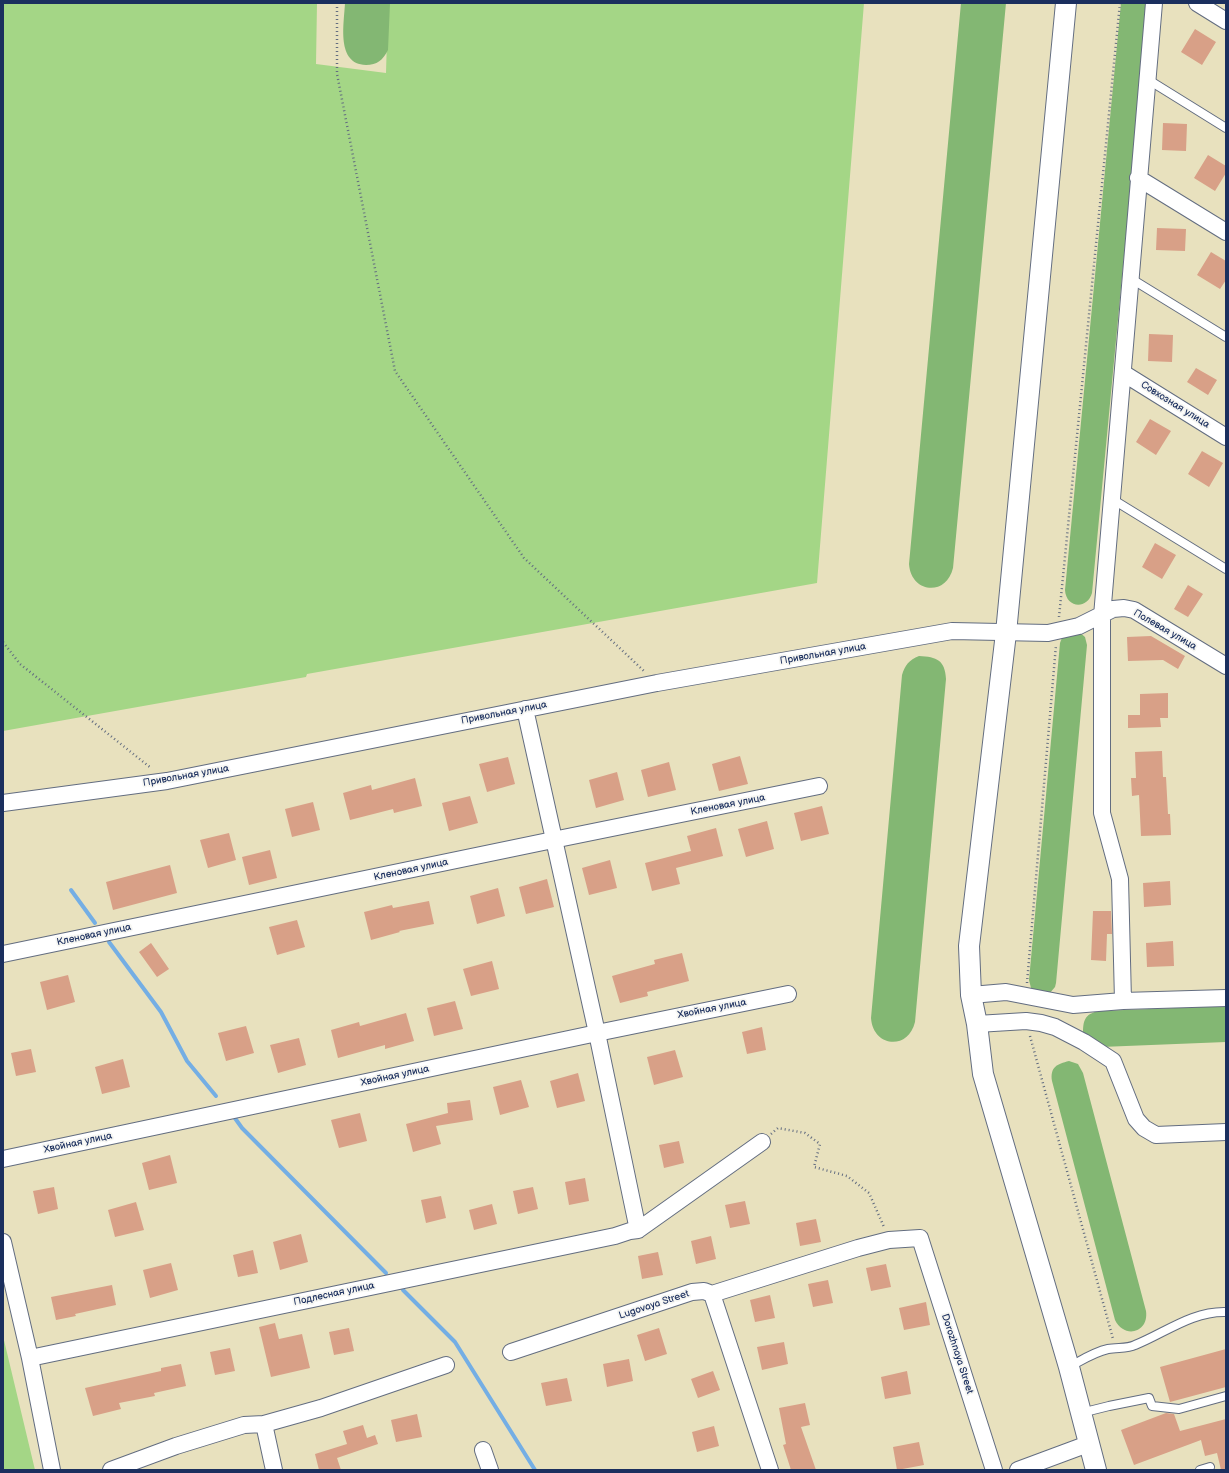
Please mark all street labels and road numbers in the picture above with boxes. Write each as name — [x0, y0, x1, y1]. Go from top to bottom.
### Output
street label: Совхозная улица — [1138, 379, 1212, 431]
street label: Полевая улица — [1131, 607, 1199, 653]
street label: Привольная улица — [779, 641, 867, 667]
street label: Привольная улица — [460, 699, 548, 727]
street label: Привольная улица — [142, 763, 230, 789]
street label: Кленовая улица — [690, 792, 766, 818]
street label: Кленовая улица — [373, 856, 449, 884]
street label: Кленовая улица — [56, 921, 132, 949]
street label: Хвойная улица — [677, 996, 747, 1022]
street label: Хвойная улица — [360, 1063, 430, 1089]
street label: Хвойная улица — [43, 1130, 113, 1156]
street label: Подлесная улица — [293, 1280, 375, 1308]
street label: Lugovaya Street — [617, 1288, 691, 1322]
street label: Dorozhnaya Street — [938, 1312, 976, 1396]

